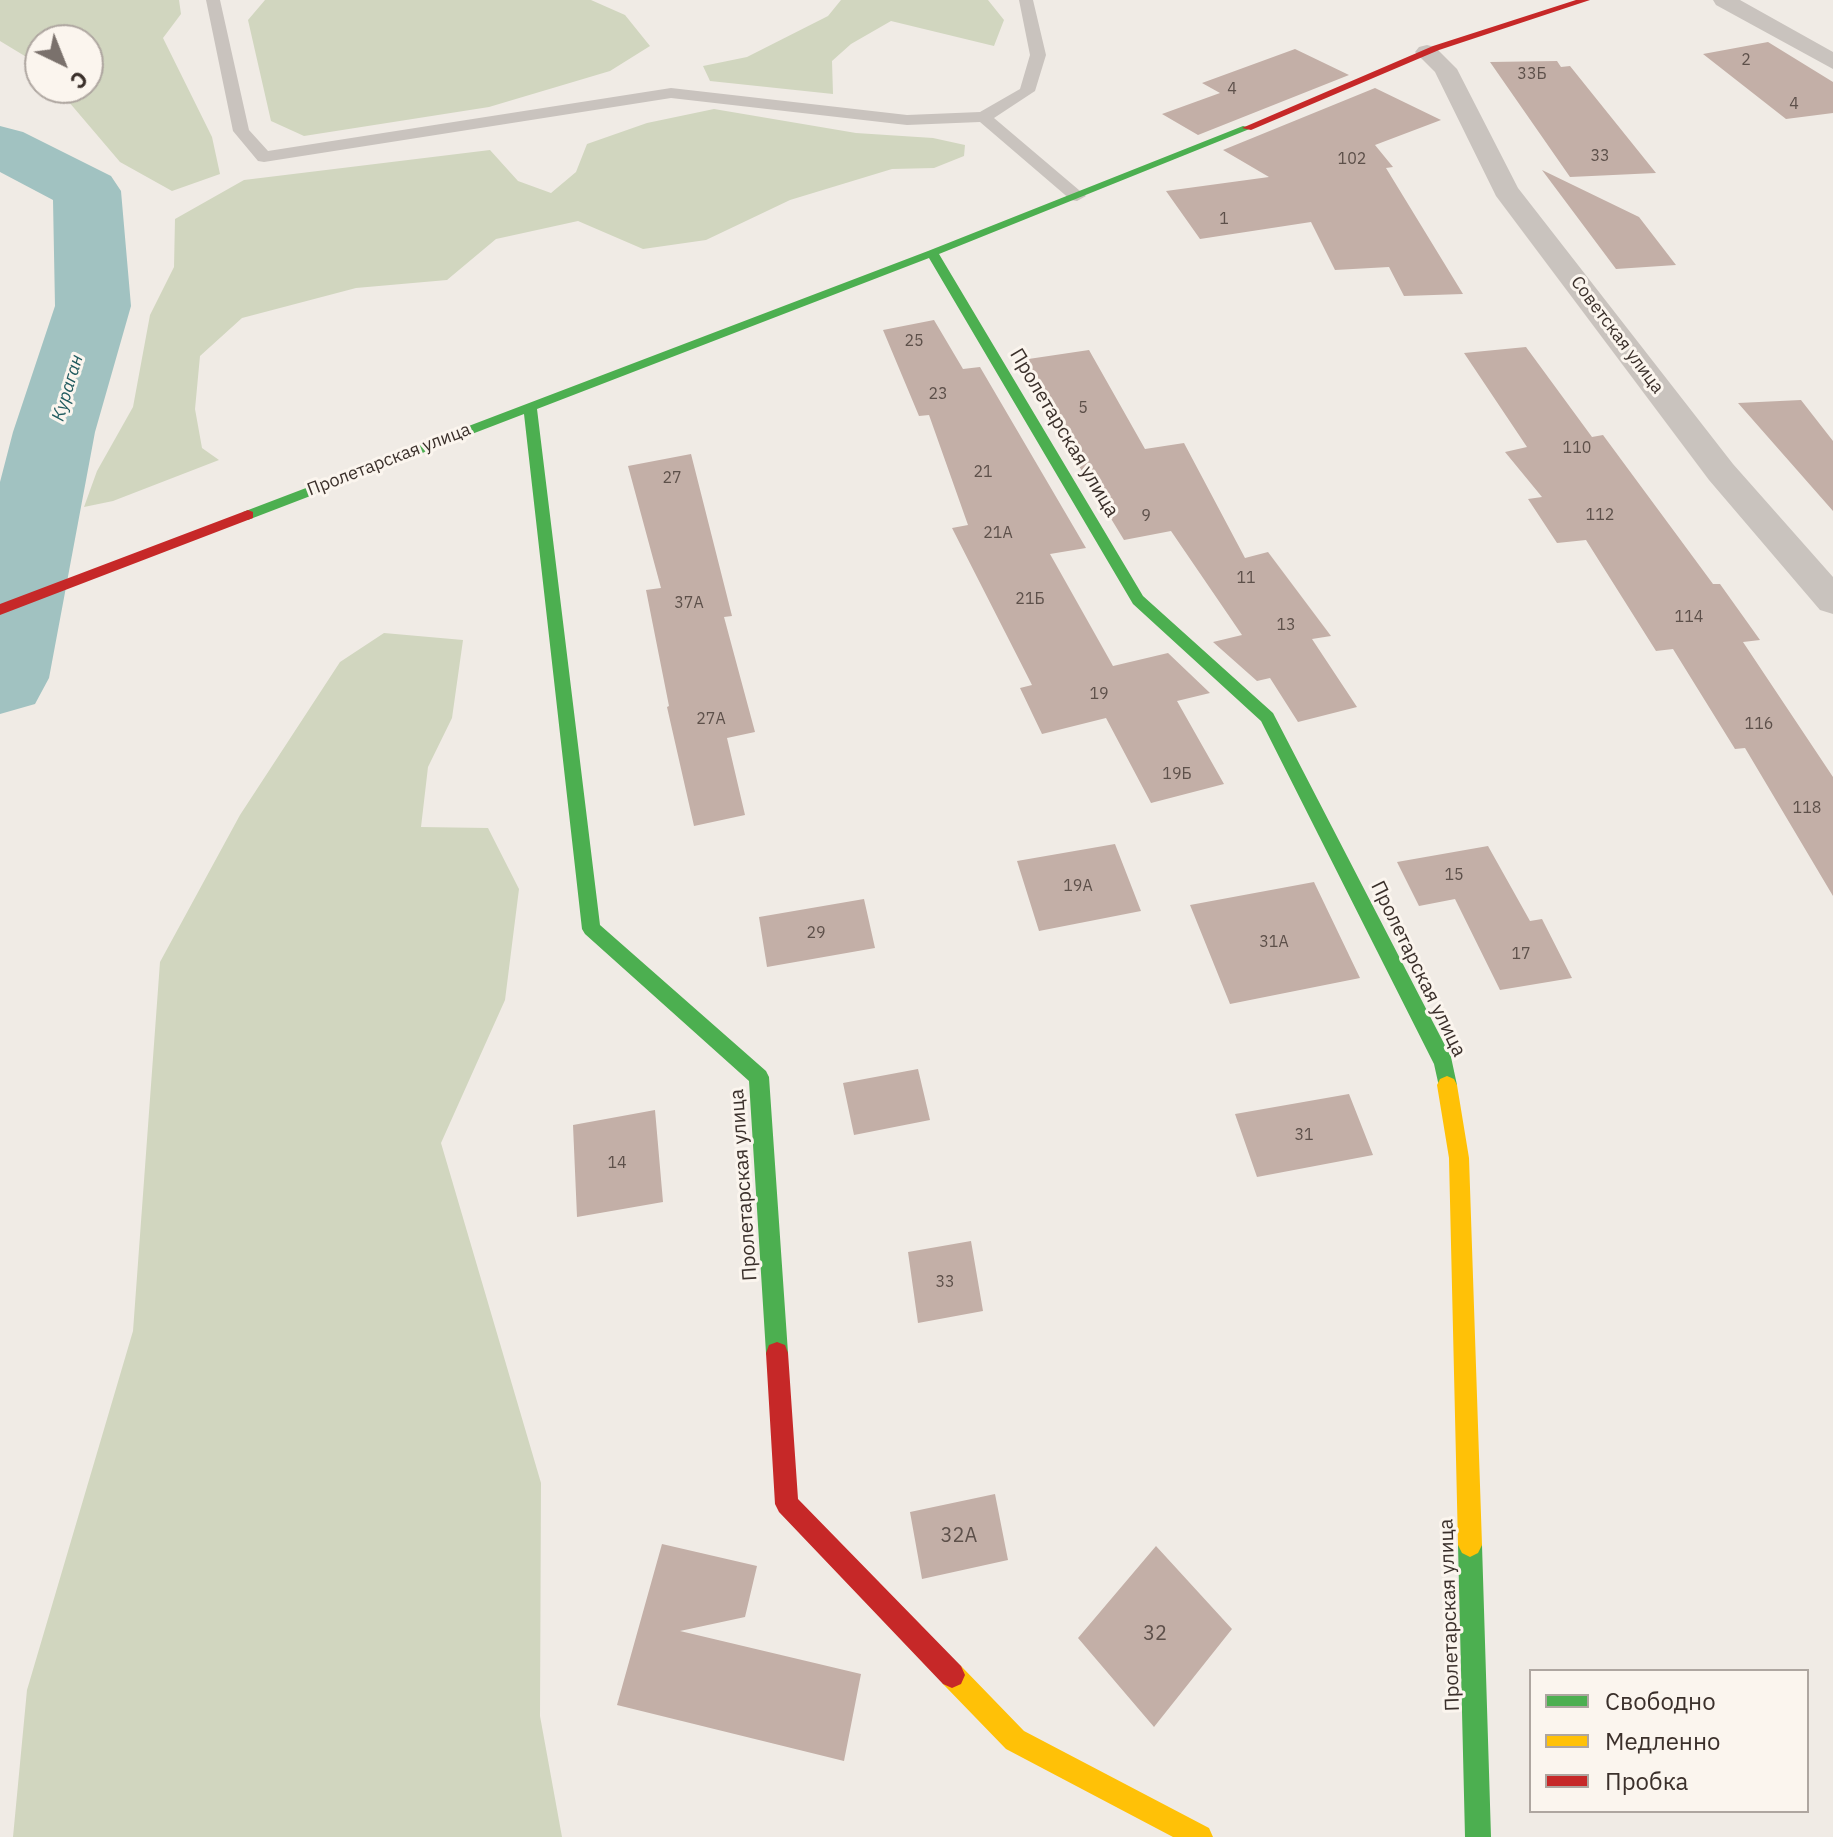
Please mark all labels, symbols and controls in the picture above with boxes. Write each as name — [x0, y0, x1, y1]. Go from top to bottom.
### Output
north arrow — [24, 24, 104, 104]
house number: 2 — [1741, 50, 1751, 70]
house number: 33Б — [1517, 64, 1547, 84]
text: С — [64, 65, 94, 96]
house number: 4 — [1227, 79, 1237, 99]
house number: 4 — [1789, 94, 1799, 114]
house number: 33 — [1590, 146, 1610, 166]
house number: 102 — [1338, 149, 1366, 169]
house number: 1 — [1219, 209, 1229, 229]
street label: Советская улица — [1566, 272, 1668, 398]
house number: 25 — [904, 331, 924, 351]
street label: Пролетарская улица — [1004, 344, 1124, 522]
water label: Кураган — [48, 352, 88, 424]
house number: 23 — [928, 384, 948, 404]
house number: 5 — [1078, 398, 1088, 418]
street label: Пролетарская улица — [304, 419, 474, 501]
house number: 110 — [1563, 438, 1591, 458]
house number: 21 — [973, 462, 993, 482]
house number: 27 — [662, 468, 682, 488]
house number: 112 — [1586, 505, 1614, 525]
house number: 9 — [1141, 506, 1151, 526]
house number: 21А — [983, 523, 1013, 543]
house number: 11 — [1236, 568, 1256, 588]
house number: 21Б — [1015, 589, 1045, 609]
house number: 37А — [674, 593, 704, 613]
house number: 114 — [1675, 607, 1703, 627]
house number: 13 — [1276, 615, 1296, 635]
house number: 19 — [1089, 684, 1109, 704]
house number: 27А — [696, 709, 726, 729]
house number: 116 — [1745, 714, 1773, 734]
house number: 19Б — [1162, 764, 1192, 784]
house number: 118 — [1793, 798, 1821, 818]
house number: 15 — [1444, 865, 1464, 885]
house number: 19А — [1063, 876, 1093, 896]
street label: Пролетарская улица — [1365, 877, 1471, 1061]
house number: 29 — [806, 923, 826, 943]
house number: 31А — [1259, 932, 1289, 952]
house number: 17 — [1511, 944, 1531, 964]
street label: Пролетарская улица — [725, 1088, 763, 1282]
house number: 31 — [1294, 1125, 1314, 1145]
house number: 14 — [607, 1153, 627, 1173]
house number: 33 — [935, 1272, 955, 1292]
street label: Пролетарская улица — [1435, 1518, 1465, 1712]
house number: 32А — [941, 1524, 977, 1548]
house number: 32 — [1143, 1622, 1167, 1646]
legend — [1529, 1669, 1809, 1813]
text: Свободно — [1605, 1685, 1716, 1717]
text: Медленно — [1605, 1725, 1721, 1757]
text: Пробка — [1605, 1765, 1688, 1797]

